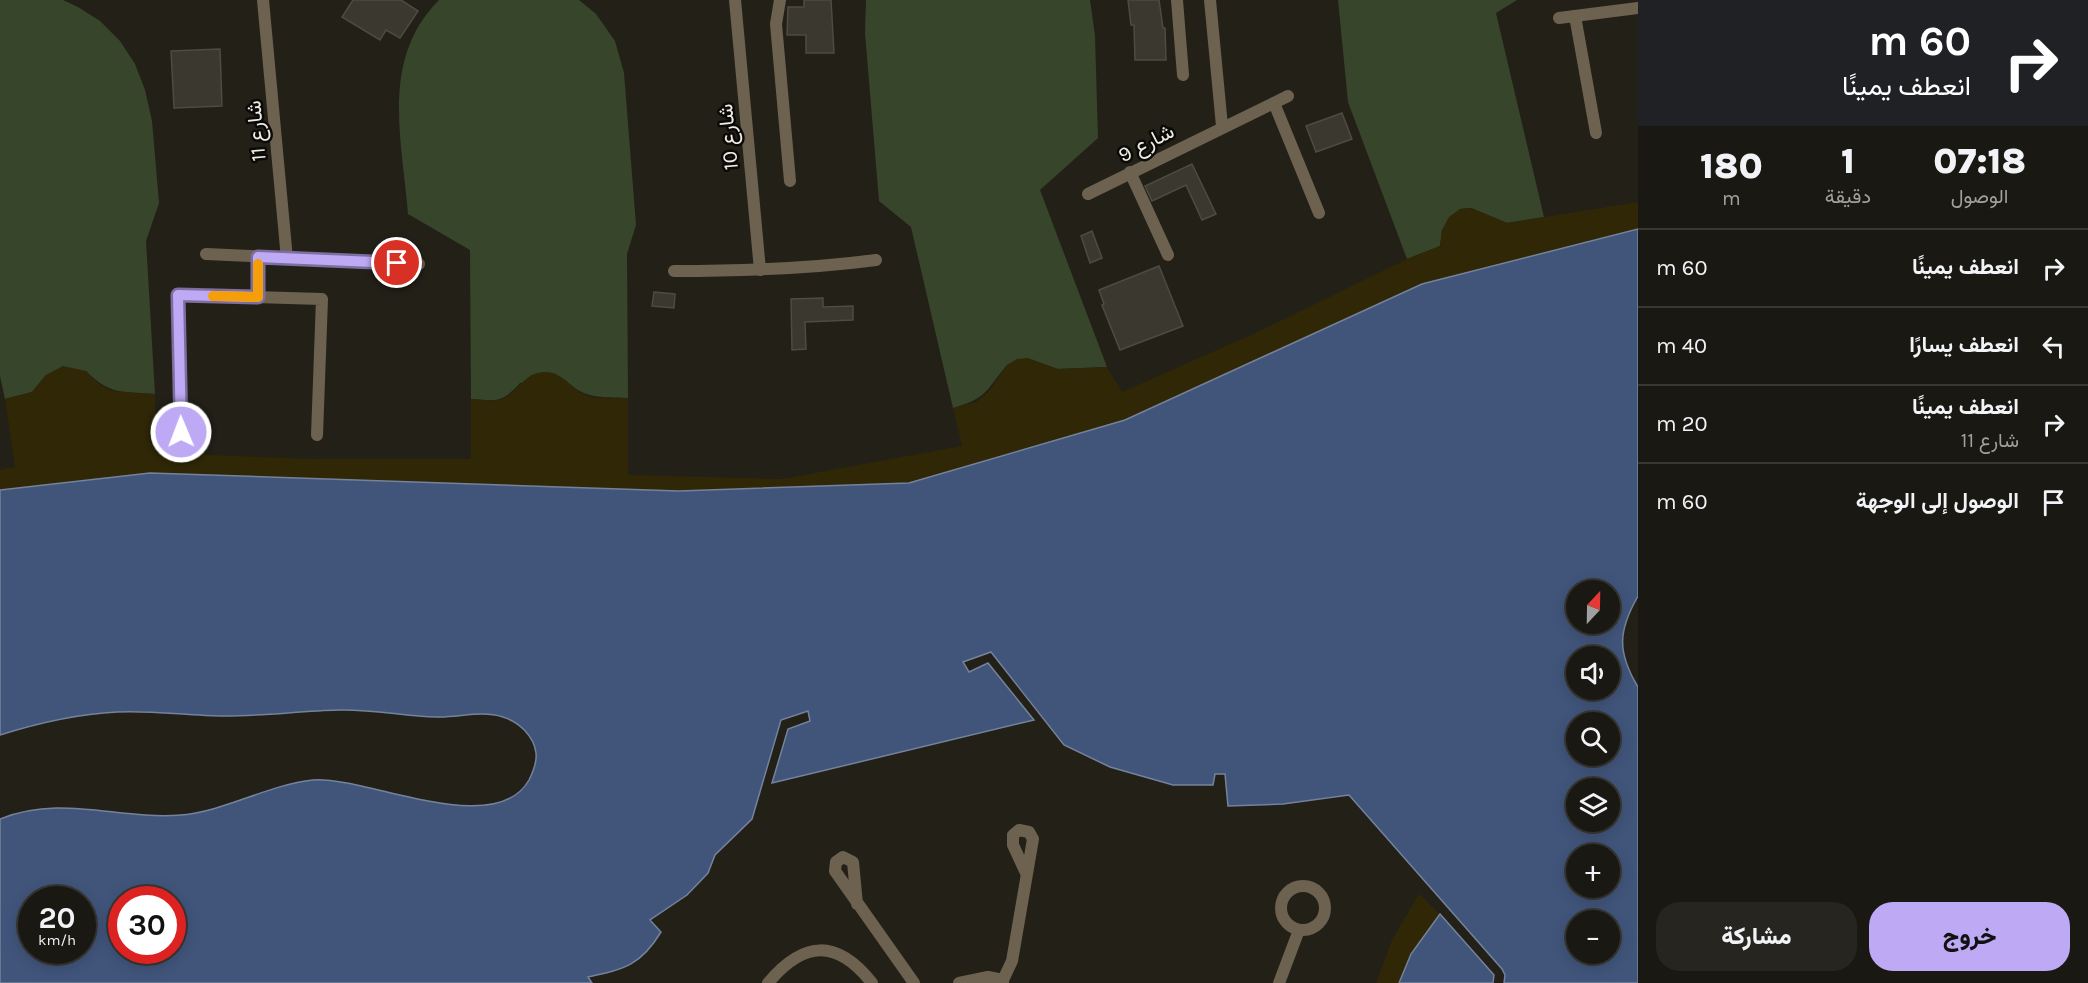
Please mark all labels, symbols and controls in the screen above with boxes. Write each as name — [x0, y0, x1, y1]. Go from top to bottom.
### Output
text: 60 m — [1868, 16, 1971, 66]
icon: right — [1992, 24, 2070, 102]
text: انعطف يمينًا — [1842, 70, 1971, 102]
street label: شارع 11 — [241, 99, 273, 162]
street label: شارع 10 — [713, 103, 745, 171]
street label: شارع 9 — [1114, 119, 1179, 169]
text: 1 — [1841, 140, 1855, 182]
text: 07:18 — [1933, 140, 2026, 182]
text: 180 — [1700, 145, 1763, 187]
text: دقيقة — [1825, 185, 1871, 208]
text: الوصول — [1951, 185, 2008, 208]
text: m — [1722, 187, 1741, 210]
pin — [371, 237, 422, 288]
icon: arrive — [380, 246, 413, 279]
icon: right — [2037, 252, 2070, 285]
text: انعطف يمينًا — [1912, 254, 2019, 280]
text: 60 m — [1656, 255, 1707, 281]
icon: left — [2037, 330, 2070, 363]
text: انعطف يسارًا — [1909, 332, 2019, 358]
text: 40 m — [1656, 333, 1707, 359]
text: انعطف يمينًا — [1912, 394, 2019, 420]
position arrow — [149, 400, 213, 464]
icon: right — [2037, 408, 2070, 441]
text: 20 m — [1656, 411, 1708, 437]
text: شارع 11 — [1961, 429, 2019, 452]
icon: arrive — [2037, 486, 2070, 519]
text: الوصول إلى الوجهة — [1856, 488, 2019, 514]
text: 60 m — [1656, 489, 1707, 515]
north arrow — [1566, 580, 1620, 634]
map controls — [1566, 580, 1620, 964]
button: sound — [1566, 646, 1620, 700]
button: search — [1566, 712, 1620, 766]
button: layers — [1566, 778, 1620, 832]
button: + — [1566, 844, 1620, 898]
speed limit sign: 30 — [108, 886, 186, 964]
text: 20 — [38, 900, 76, 936]
button: مشاركة — [1656, 902, 1857, 971]
button: خروج — [1869, 902, 2070, 971]
button: − — [1566, 910, 1620, 964]
text: km/h — [38, 931, 76, 949]

